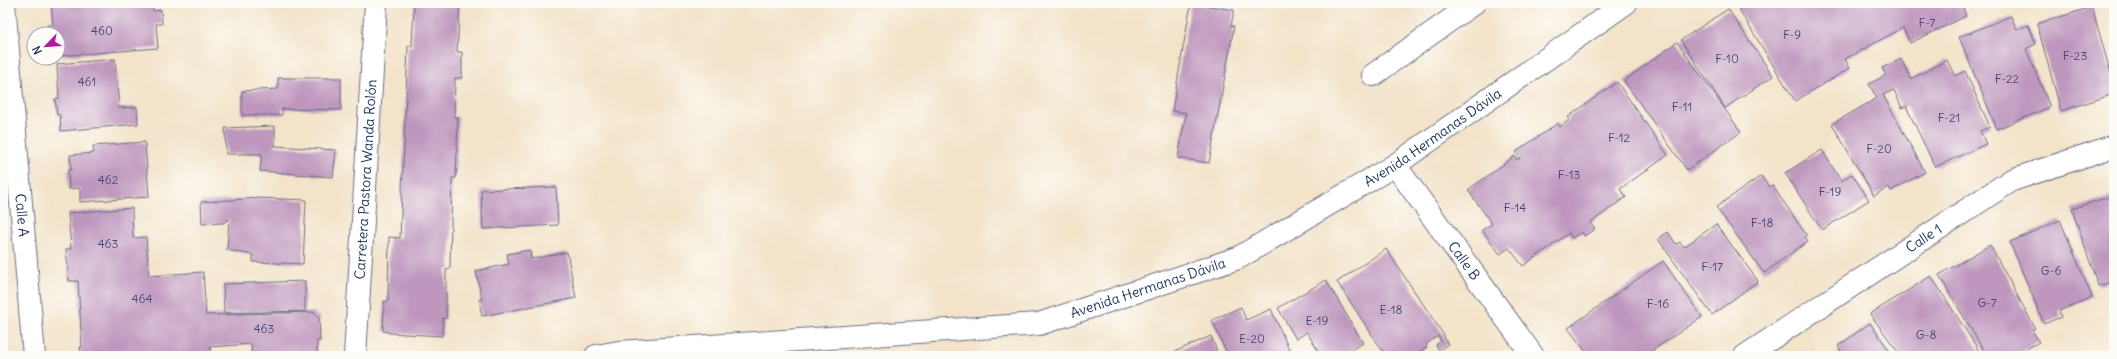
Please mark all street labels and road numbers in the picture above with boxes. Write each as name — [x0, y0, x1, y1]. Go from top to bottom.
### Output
street label: Carretera Pastora Wanda Rolón — [351, 79, 380, 280]
street label: Avenida Hermanas Dávila — [1361, 84, 1505, 190]
street label: Calle A — [11, 193, 33, 238]
street label: Calle 1 — [1902, 220, 1945, 257]
street label: Calle B — [1444, 238, 1484, 284]
street label: Avenida Hermanas Dávila — [1068, 254, 1228, 322]

